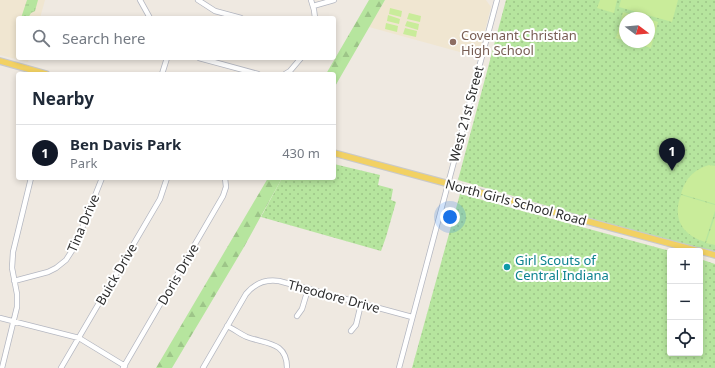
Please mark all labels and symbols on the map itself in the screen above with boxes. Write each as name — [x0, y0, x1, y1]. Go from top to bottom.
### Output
north arrow — [619, 12, 655, 48]
place label: Covenant Christian High School — [461, 26, 577, 59]
marker: Covenant Christian High School — [448, 37, 458, 47]
street label: West 21st Street — [445, 64, 488, 164]
pin: 1 — [659, 138, 685, 171]
street label: North Girls School Road — [443, 174, 589, 230]
street label: Tina Drive — [63, 191, 103, 255]
your location — [440, 207, 460, 227]
street label: Buick Drive — [91, 240, 141, 308]
street label: Doris Drive — [153, 240, 203, 308]
place label: Girl Scouts of Central Indiana — [515, 251, 609, 284]
marker: Girl Scouts of Central Indiana — [502, 262, 512, 272]
street label: Theodore Drive — [286, 275, 382, 317]

